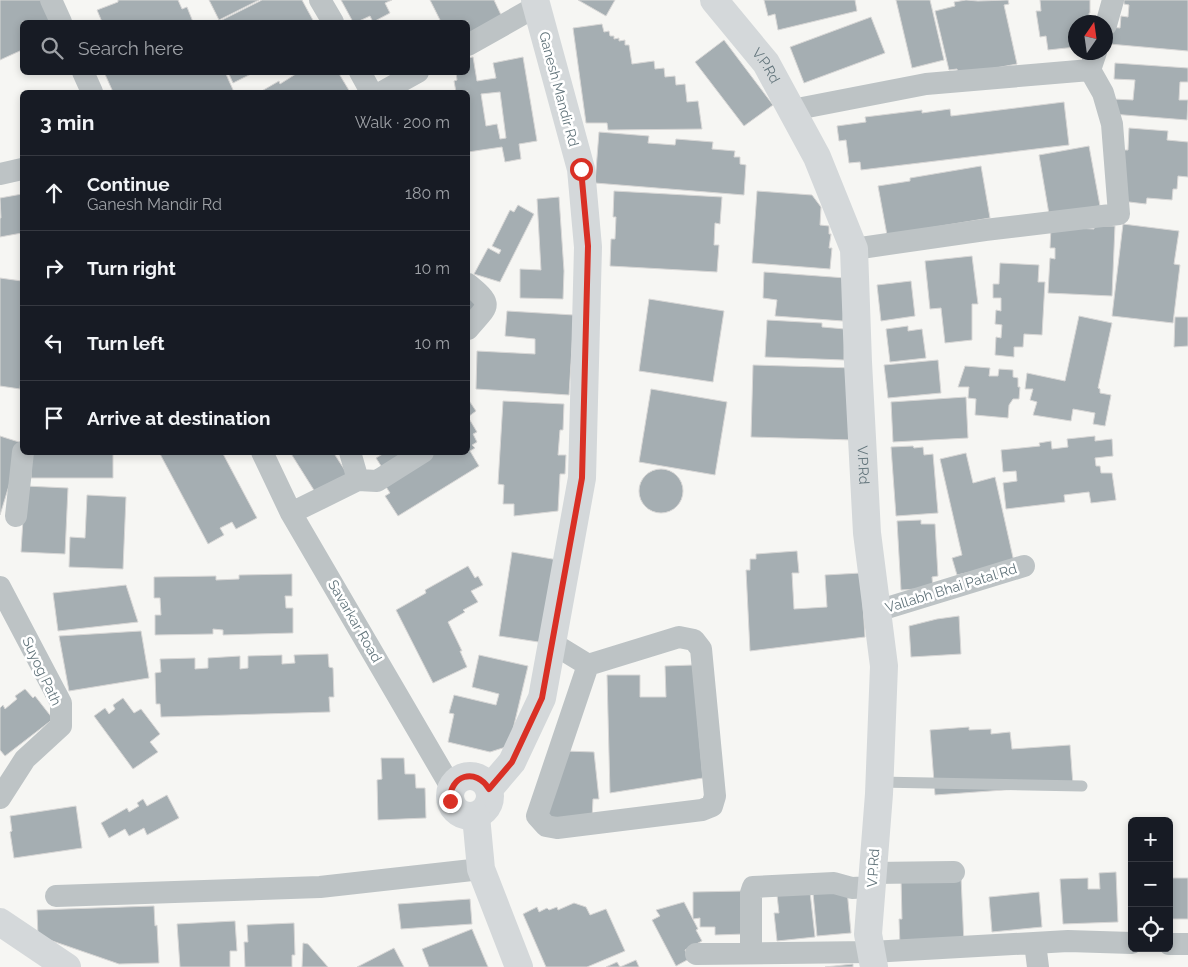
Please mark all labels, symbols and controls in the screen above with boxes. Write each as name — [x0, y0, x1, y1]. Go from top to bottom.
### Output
north arrow — [1068, 15, 1113, 60]
search box — [20, 20, 470, 75]
street label: Ganesh Mandir Rd — [536, 30, 582, 148]
icon: search — [38, 34, 66, 62]
text: Search here — [78, 37, 184, 59]
street label: V.P.Rd — [749, 45, 783, 86]
text: 3 min — [40, 110, 94, 135]
text: Walk · 200 m — [355, 113, 450, 132]
route start — [570, 158, 593, 181]
text: Continue — [87, 173, 170, 195]
icon: ahead — [40, 179, 68, 207]
text: 180 m — [405, 184, 450, 203]
text: Ganesh Mandir Rd — [87, 195, 222, 214]
icon: right — [40, 254, 68, 282]
text: Turn right — [87, 257, 176, 279]
text: 10 m — [415, 259, 450, 278]
icon: left — [40, 329, 68, 357]
text: Turn left — [87, 332, 164, 354]
text: 10 m — [415, 334, 450, 353]
icon: arrive — [40, 404, 68, 432]
text: Arrive at destination — [87, 407, 271, 429]
street label: V.P.Rd — [854, 445, 872, 485]
street label: Vallabh Bhai Patal Rd — [883, 560, 1019, 616]
street label: Savarkar Road — [325, 577, 385, 665]
street label: Suyog Path — [19, 634, 65, 708]
route end — [439, 790, 462, 813]
map controls — [1128, 817, 1173, 952]
button: + — [1128, 817, 1173, 862]
street label: V.P.Rd — [864, 848, 882, 888]
button: − — [1128, 862, 1173, 907]
button: locate — [1128, 907, 1173, 952]

